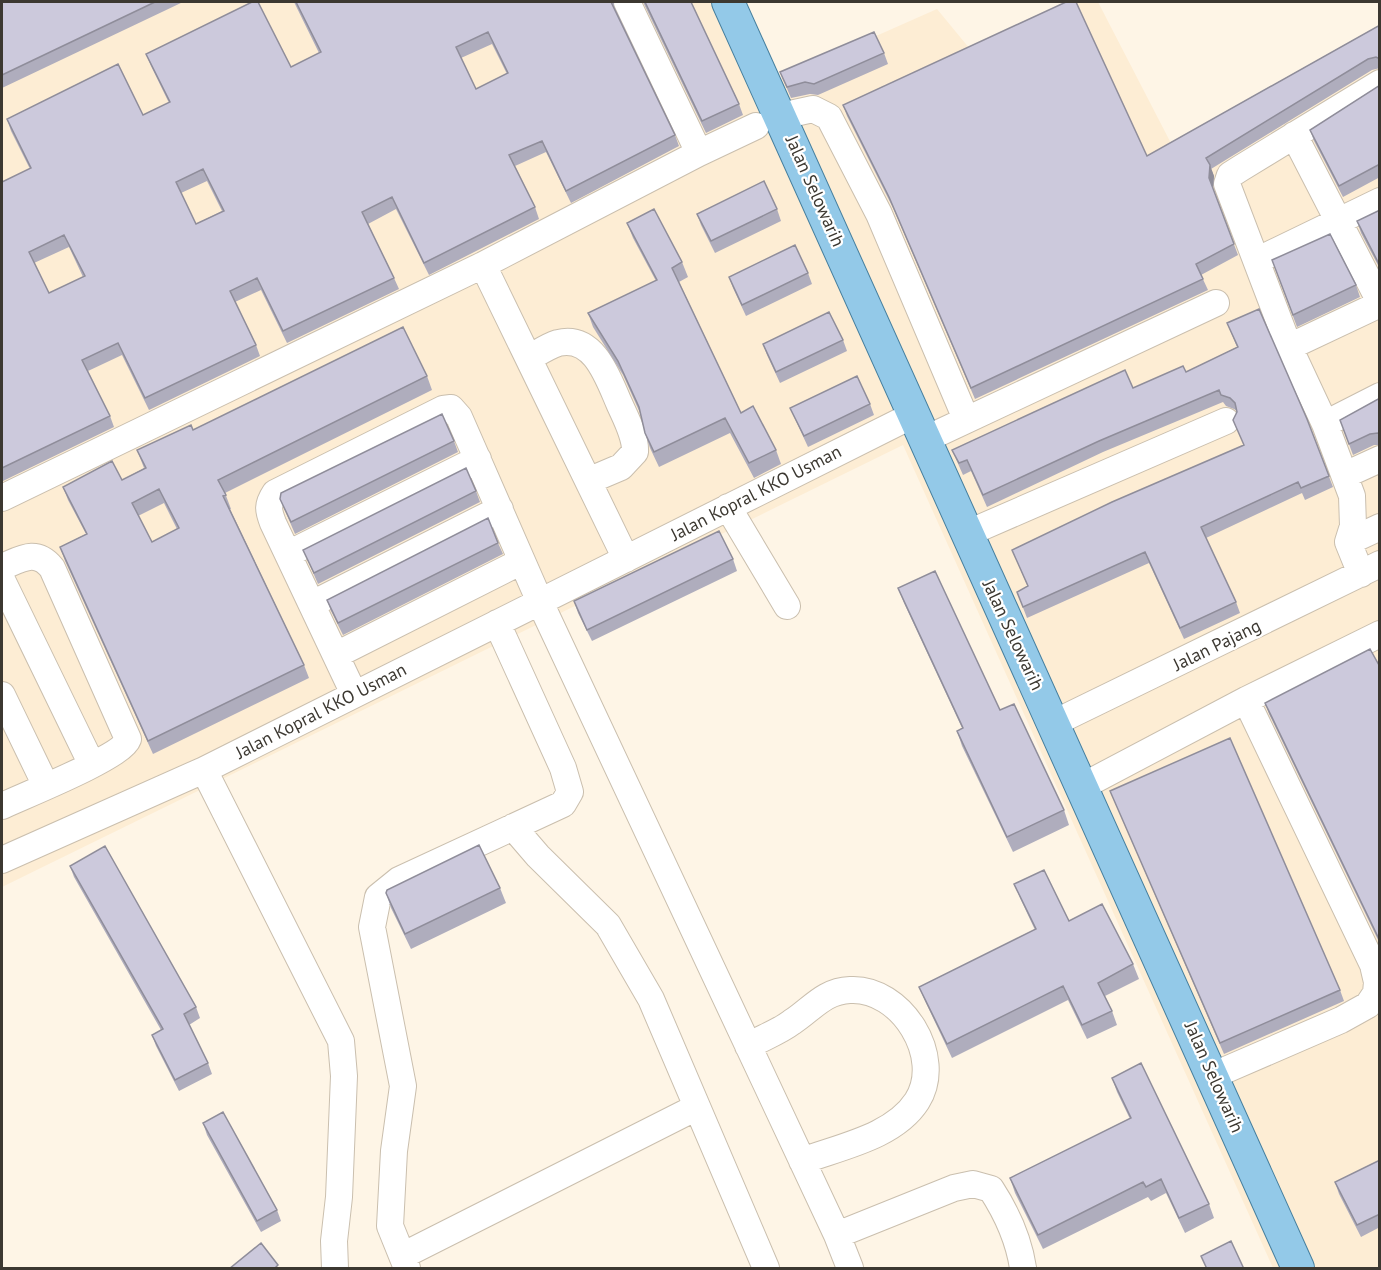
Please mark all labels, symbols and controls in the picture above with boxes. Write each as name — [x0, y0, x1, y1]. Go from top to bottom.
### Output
street label: Jalan Selowarih — [780, 131, 850, 250]
street label: Jalan Kopral KKO Usman — [666, 440, 845, 546]
street label: Jalan Selowarih — [977, 575, 1049, 694]
street label: Jalan Pajang — [1168, 613, 1264, 676]
street label: Jalan Kopral KKO Usman — [231, 658, 410, 764]
street label: Jalan Selowarih — [1179, 1017, 1249, 1136]

